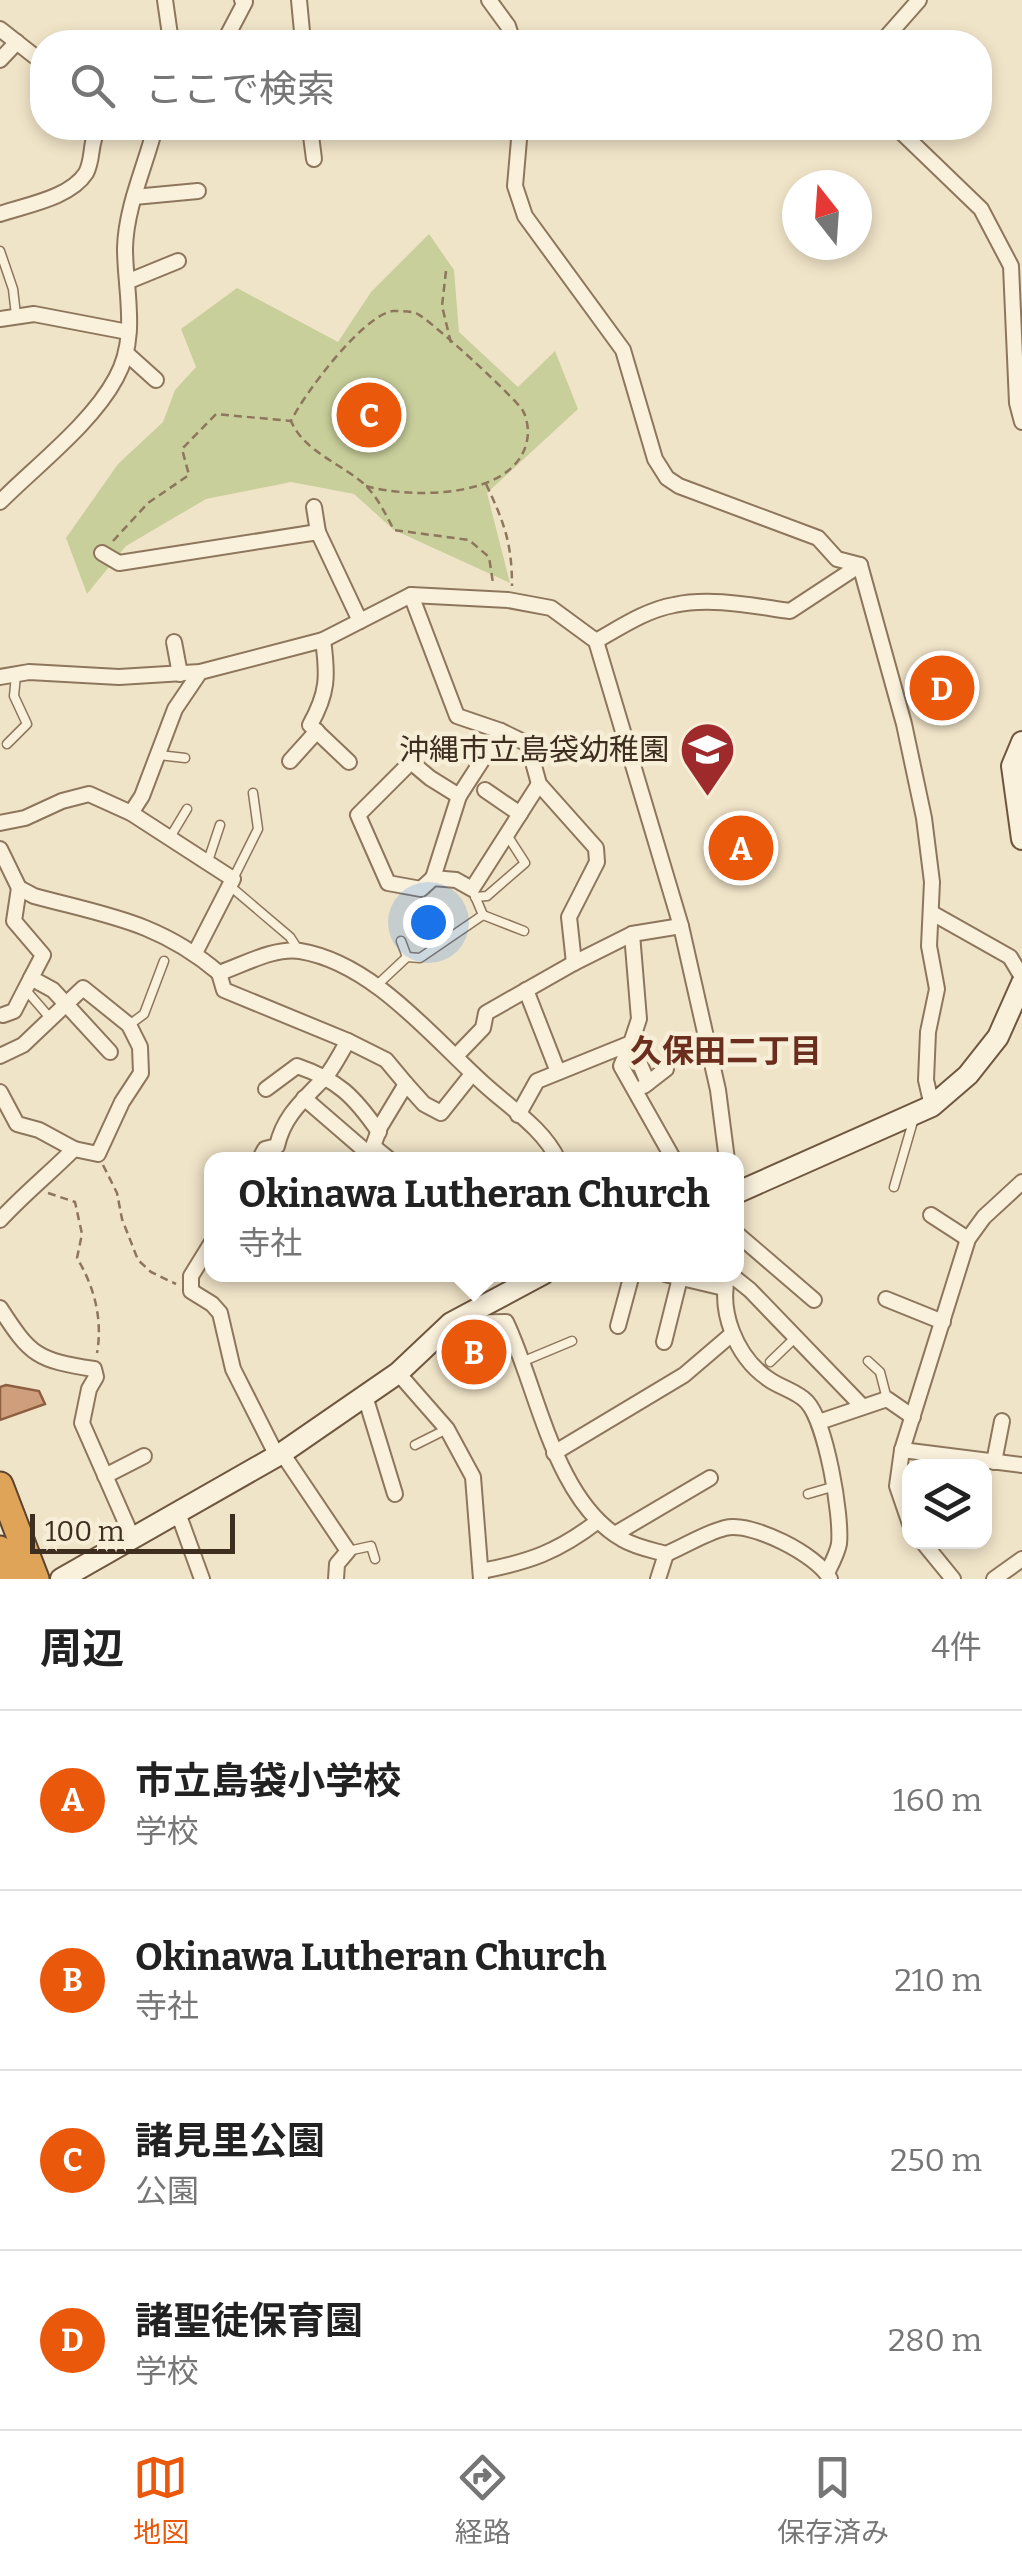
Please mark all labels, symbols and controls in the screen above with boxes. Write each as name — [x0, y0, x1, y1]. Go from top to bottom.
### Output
search box — [30, 30, 992, 140]
icon: search — [65, 58, 120, 113]
text: ここで検索 — [145, 66, 335, 112]
north arrow — [782, 170, 872, 260]
pin: C — [336, 378, 402, 452]
pin: D — [910, 650, 974, 726]
school or university icon: 沖縄市立島袋幼稚園 — [678, 720, 738, 799]
place label: 沖縄市立島袋幼稚園 — [399, 732, 669, 768]
pin: A — [708, 810, 774, 886]
your location — [403, 897, 454, 948]
district label: 久保田二丁目 — [630, 1032, 822, 1070]
popup — [204, 1152, 744, 1282]
text: Okinawa Lutheran Church — [238, 1171, 710, 1217]
text: 寺社 — [238, 1224, 302, 1262]
pin: B — [442, 1314, 506, 1390]
map controls — [902, 1459, 992, 1549]
button: layers — [902, 1459, 992, 1549]
scale bar — [30, 1509, 235, 1553]
text: 100 m — [45, 1515, 125, 1548]
text: 周辺 — [40, 1624, 124, 1674]
text: 4件 — [931, 1628, 982, 1666]
text: 市立島袋小学校 — [135, 1758, 401, 1804]
text: A — [61, 1781, 84, 1819]
text: 160 m — [893, 1781, 982, 1819]
text: 学校 — [135, 1812, 199, 1850]
text: Okinawa Lutheran Church — [135, 1934, 607, 1980]
text: B — [62, 1961, 83, 1999]
text: 210 m — [894, 1961, 982, 1999]
text: 寺社 — [135, 1987, 199, 2025]
text: 諸見里公園 — [135, 2118, 325, 2164]
text: C — [62, 2141, 83, 2179]
text: 250 m — [890, 2141, 982, 2179]
text: 公園 — [135, 2172, 199, 2210]
text: 諸聖徒保育園 — [135, 2298, 363, 2344]
text: D — [61, 2321, 84, 2359]
text: 280 m — [888, 2321, 982, 2359]
text: 学校 — [135, 2352, 199, 2390]
tab: 地図 — [133, 2450, 189, 2550]
tab: 経路 — [455, 2450, 511, 2550]
tab: 保存済み — [777, 2450, 889, 2550]

